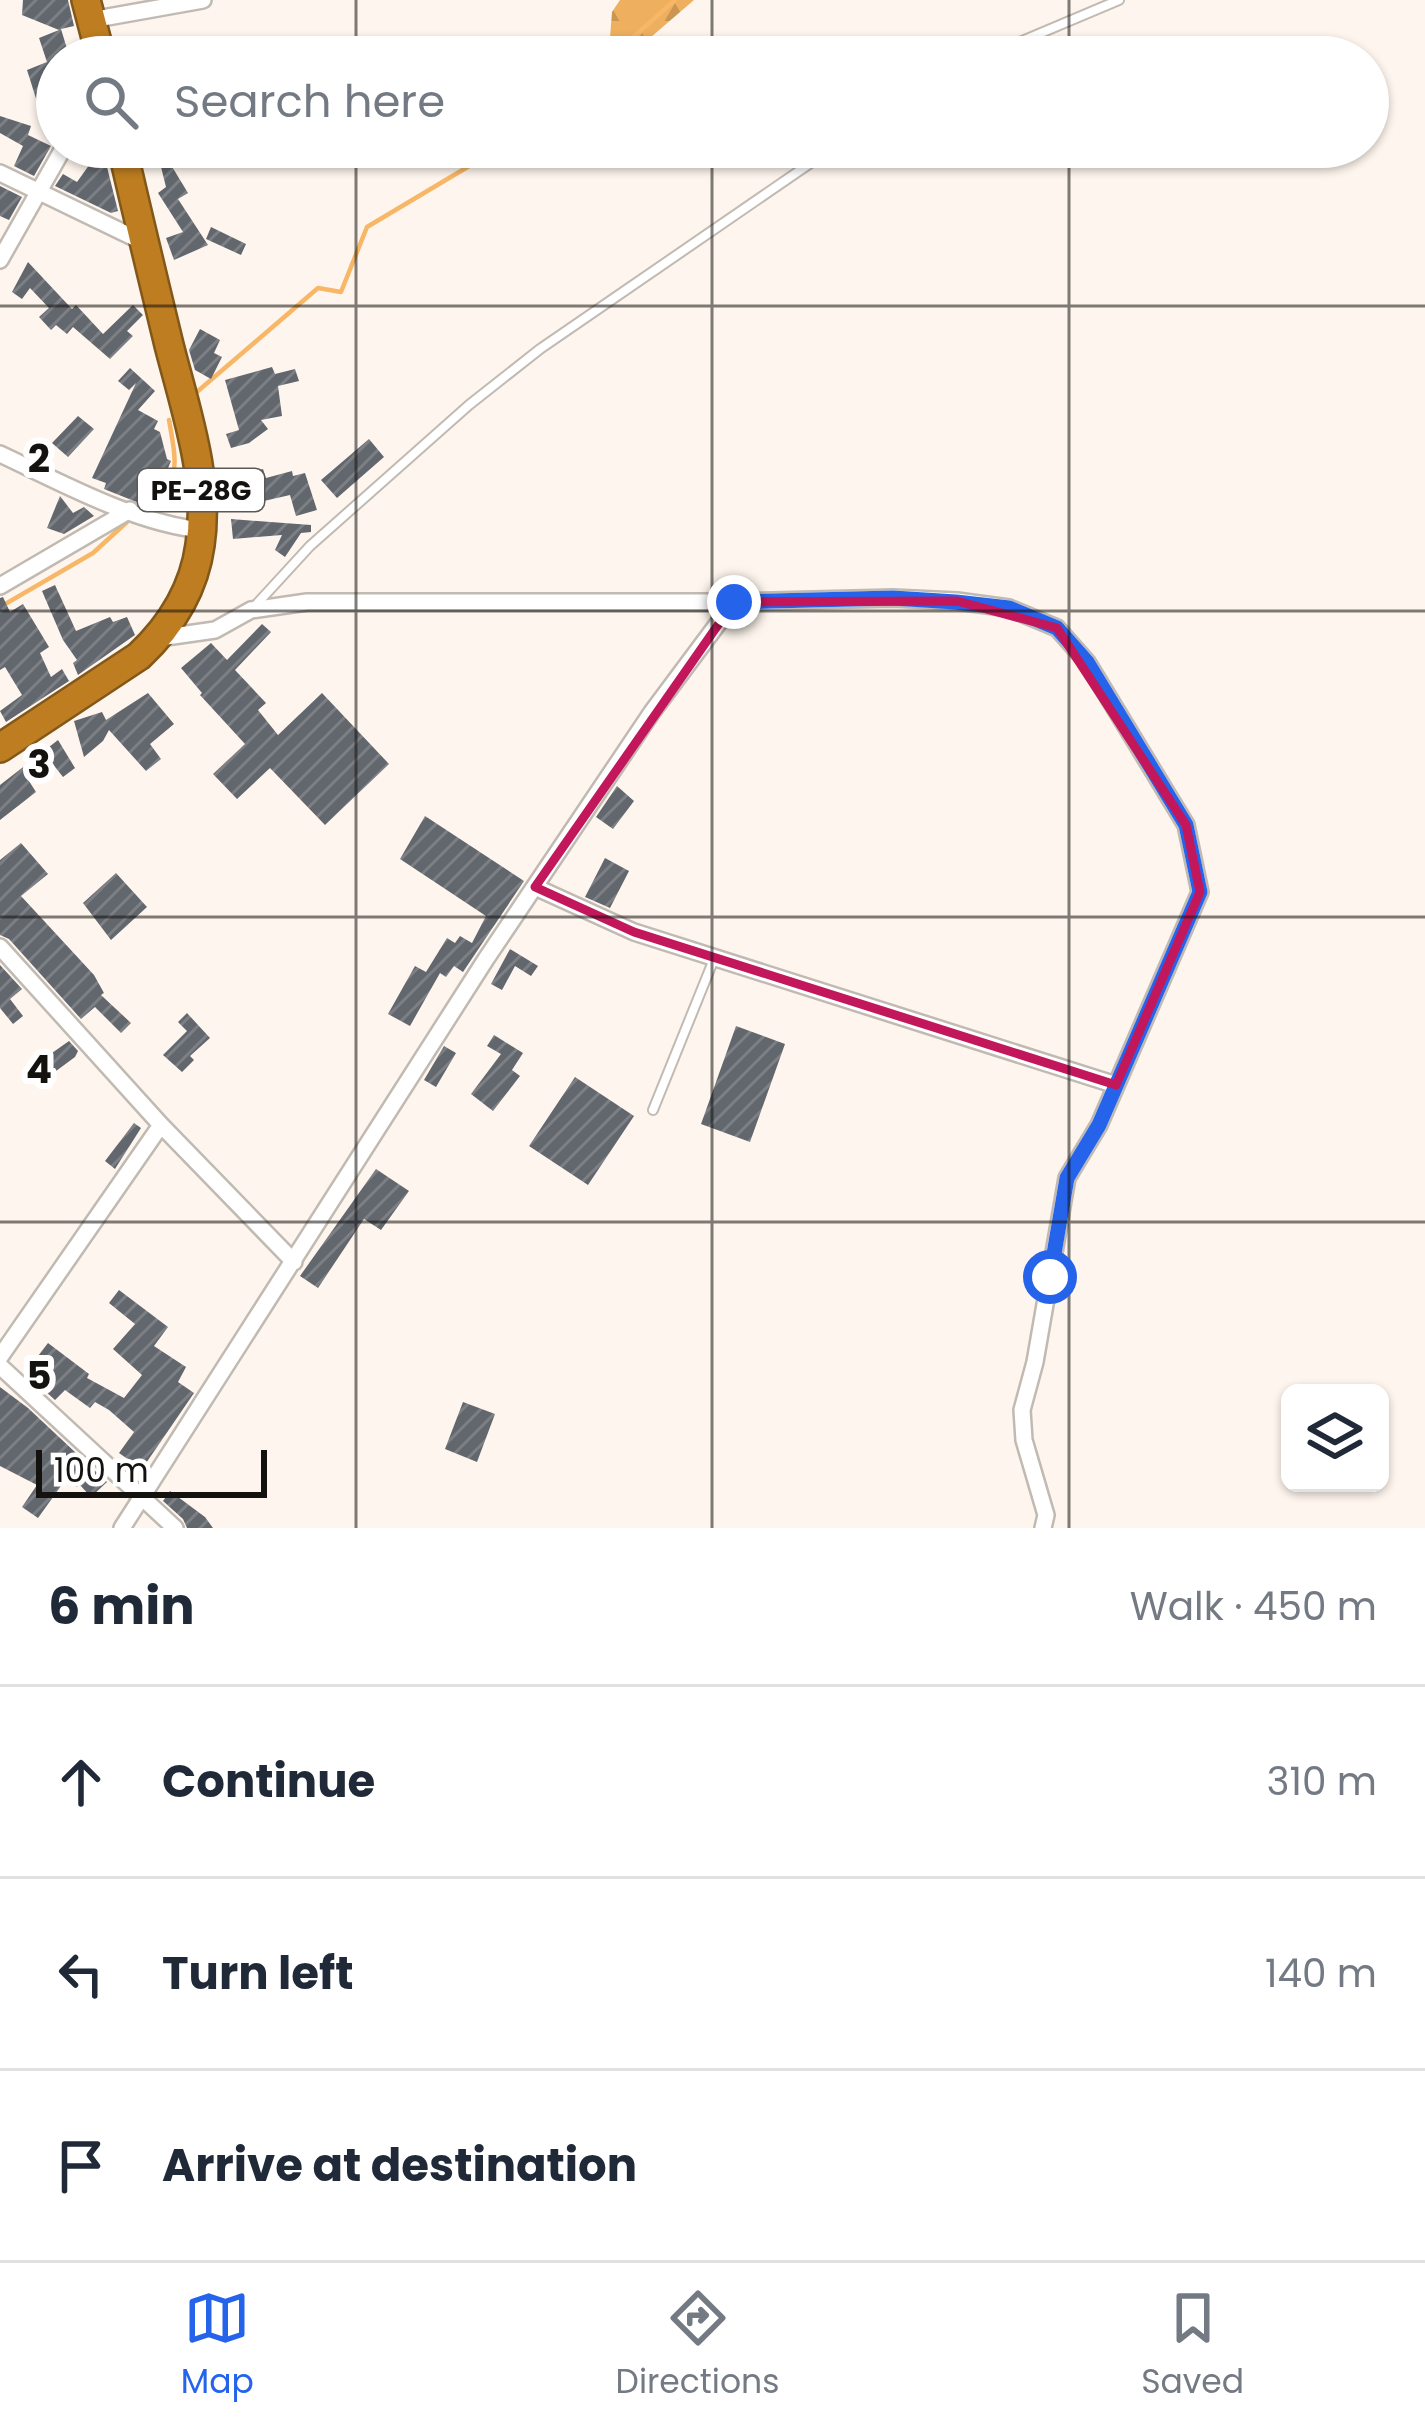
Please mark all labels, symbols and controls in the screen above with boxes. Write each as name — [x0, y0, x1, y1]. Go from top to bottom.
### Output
search box — [36, 36, 1389, 168]
icon: search — [78, 69, 144, 135]
text: Search here — [174, 70, 445, 133]
text: 2 — [28, 431, 50, 486]
road number: PE-28G — [138, 469, 264, 511]
route end — [707, 575, 761, 629]
text: 3 — [27, 737, 51, 792]
text: 4 — [26, 1042, 52, 1097]
route start — [1023, 1250, 1077, 1304]
text: 5 — [26, 1348, 52, 1403]
map controls — [1281, 1384, 1389, 1492]
button: layers — [1281, 1384, 1389, 1492]
scale bar — [36, 1444, 267, 1497]
text: 100 m — [54, 1447, 149, 1494]
text: 6 min — [48, 1570, 195, 1642]
text: Walk · 450 m — [1130, 1579, 1377, 1634]
icon: ahead — [48, 1749, 114, 1815]
text: Continue — [162, 1750, 375, 1813]
text: 310 m — [1266, 1754, 1377, 1809]
icon: left — [48, 1941, 114, 2007]
text: Turn left — [162, 1942, 354, 2005]
text: 140 m — [1265, 1946, 1377, 2001]
icon: arrive — [48, 2133, 114, 2199]
text: Arrive at destination — [162, 2134, 637, 2197]
tab: Map — [181, 2285, 254, 2407]
tab: Directions — [616, 2285, 779, 2407]
tab: Saved — [1141, 2285, 1244, 2407]

